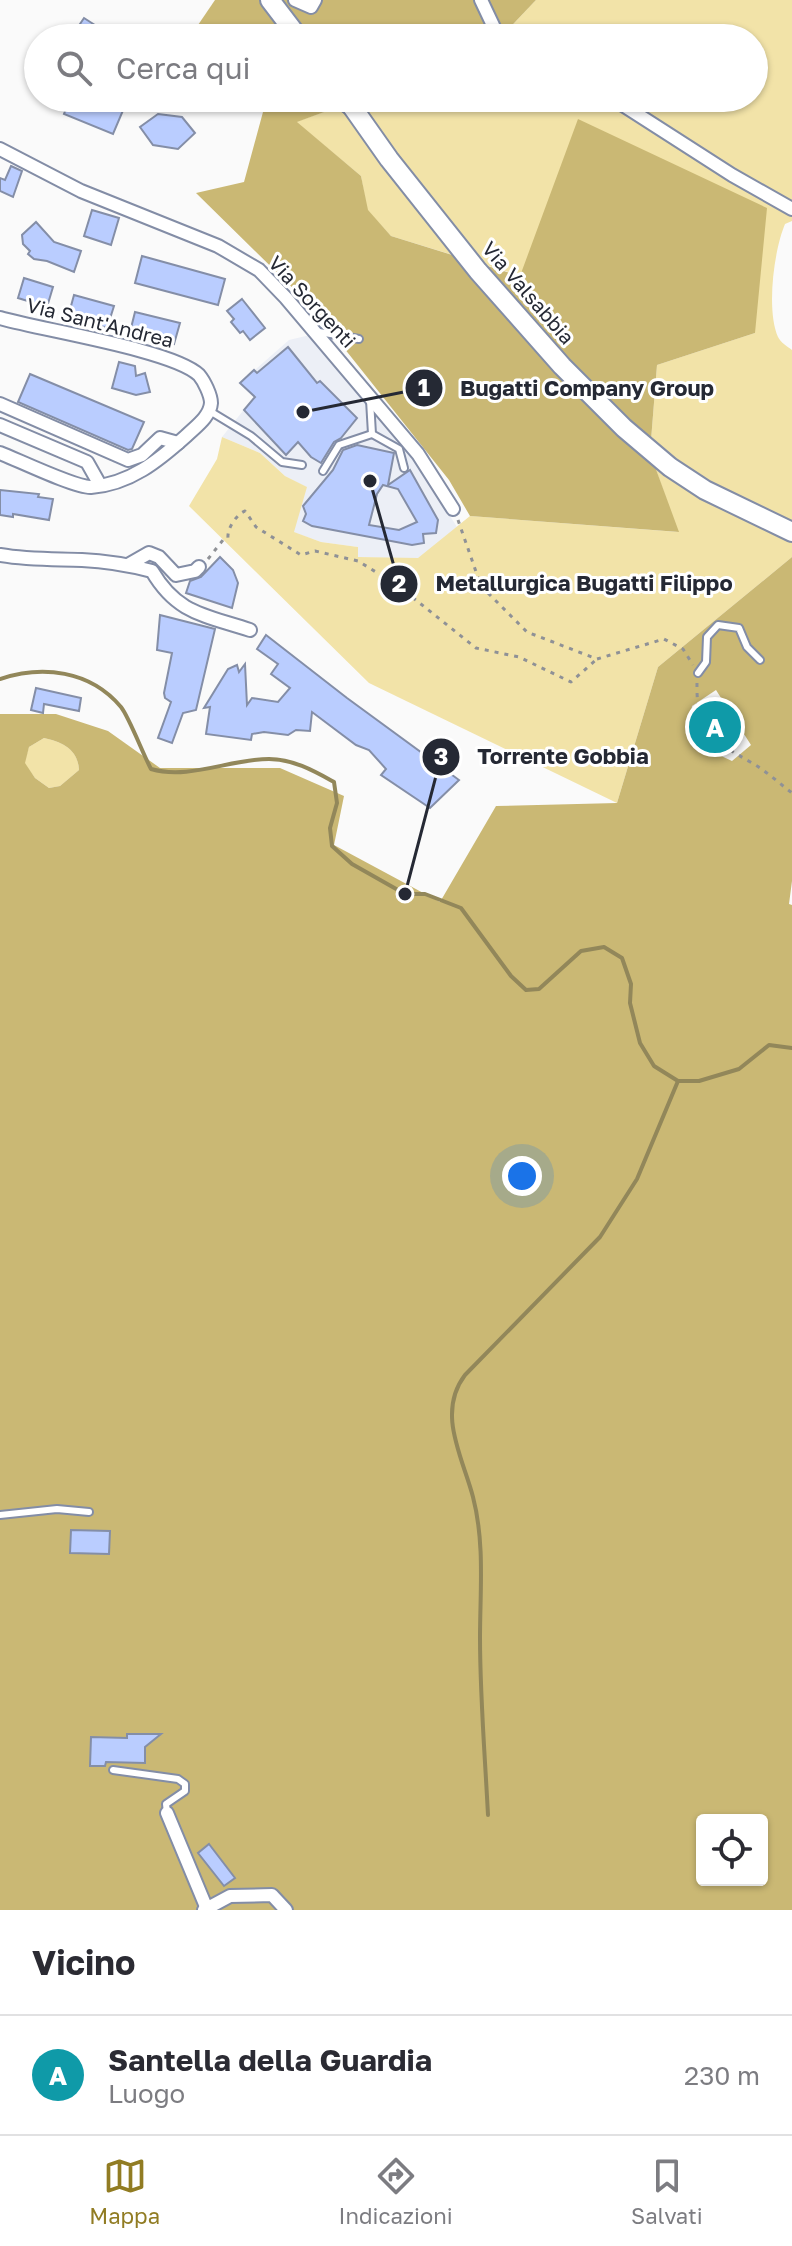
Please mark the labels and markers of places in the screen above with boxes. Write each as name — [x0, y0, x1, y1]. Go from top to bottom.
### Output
callout: Bugatti Company Group — [404, 365, 730, 411]
callout: Metallurgica Bugatti Filippo — [379, 561, 749, 607]
pin: A — [689, 697, 741, 757]
callout: Torrente Gobbia — [421, 734, 664, 780]

